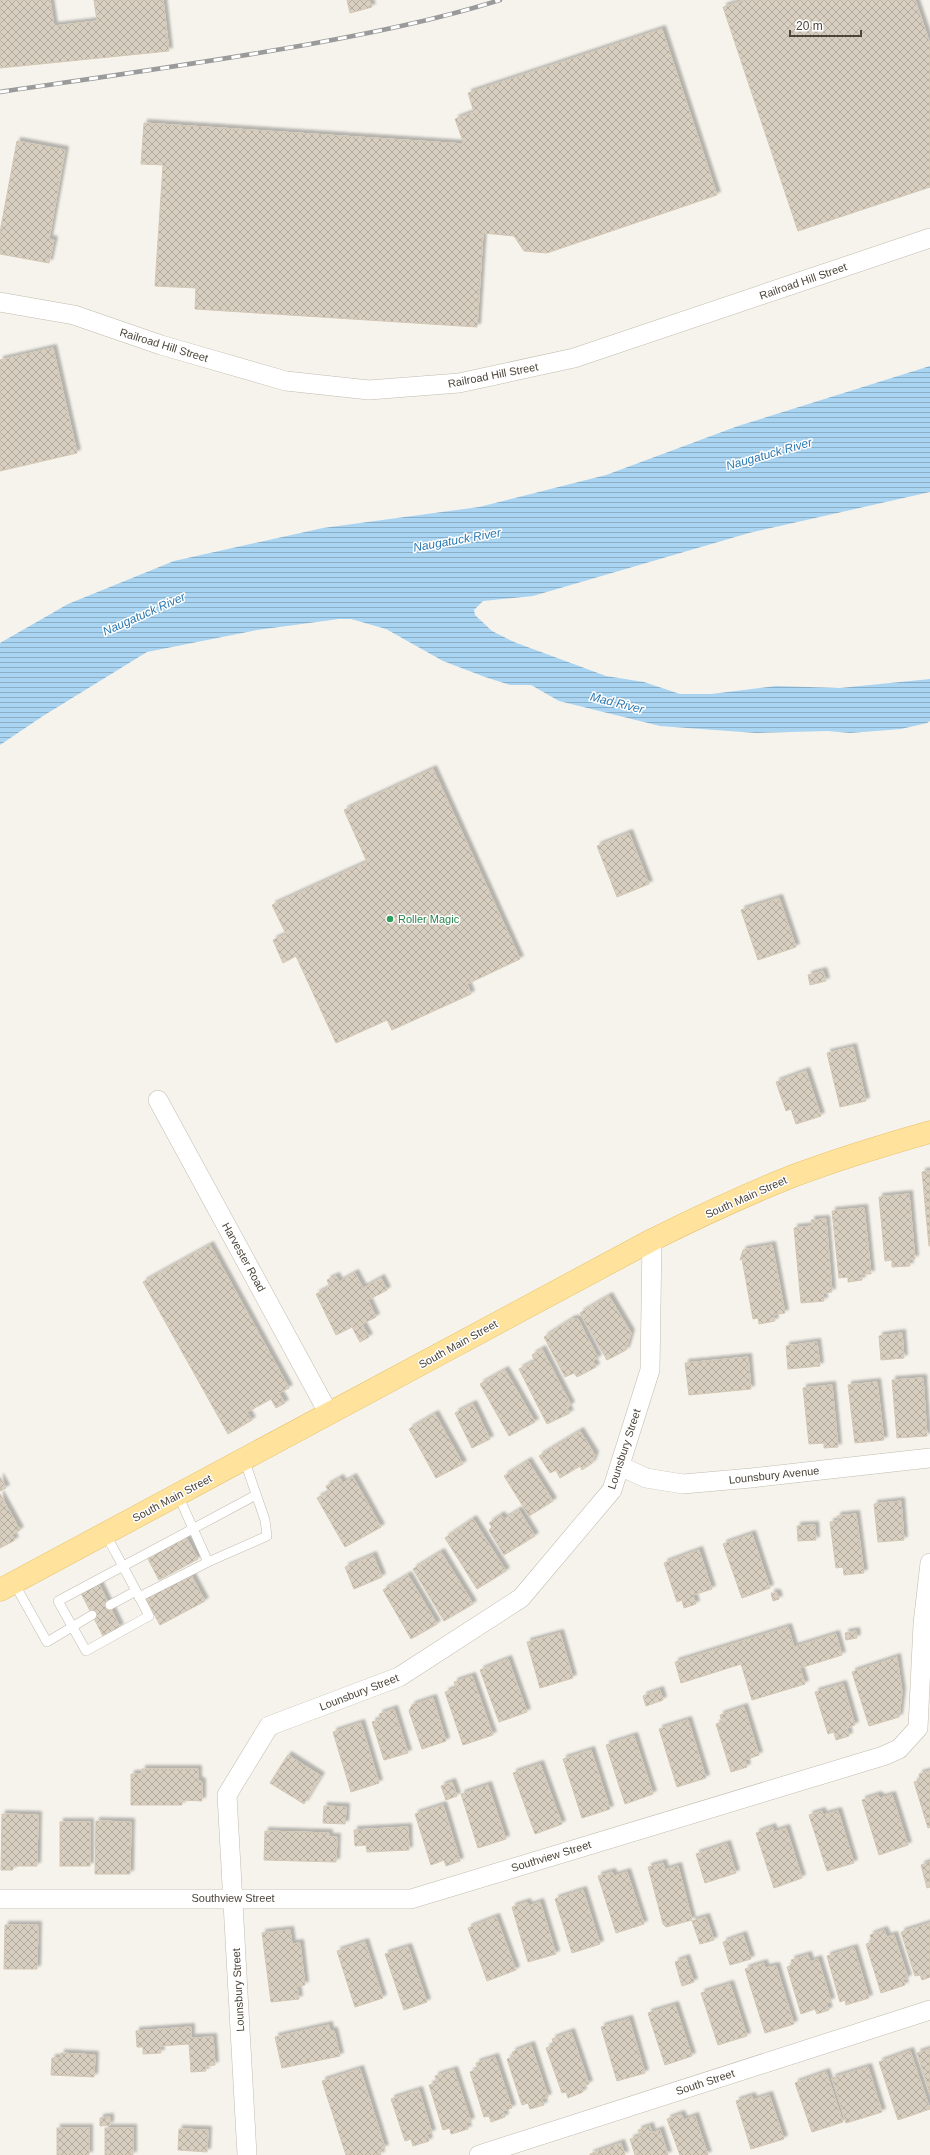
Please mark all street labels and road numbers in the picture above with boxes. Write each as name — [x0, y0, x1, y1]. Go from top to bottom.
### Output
street label: Railroad Hill Street — [758, 260, 848, 302]
street label: Railroad Hill Street — [118, 326, 210, 364]
street label: Railroad Hill Street — [447, 360, 539, 390]
street label: South Main Street — [703, 1174, 789, 1220]
street label: Harvester Road — [220, 1220, 268, 1294]
street label: South Main Street — [417, 1317, 499, 1371]
street label: Lounsbury Street — [605, 1407, 643, 1491]
street label: Lounsbury Avenue — [728, 1464, 820, 1486]
street label: South Main Street — [130, 1472, 214, 1524]
street label: Lounsbury Street — [318, 1671, 400, 1713]
street label: Southview Street — [509, 1838, 593, 1874]
street label: Southview Street — [191, 1892, 275, 1904]
street label: Lounsbury Street — [230, 1948, 246, 2032]
street label: South Street — [674, 2067, 736, 2097]

